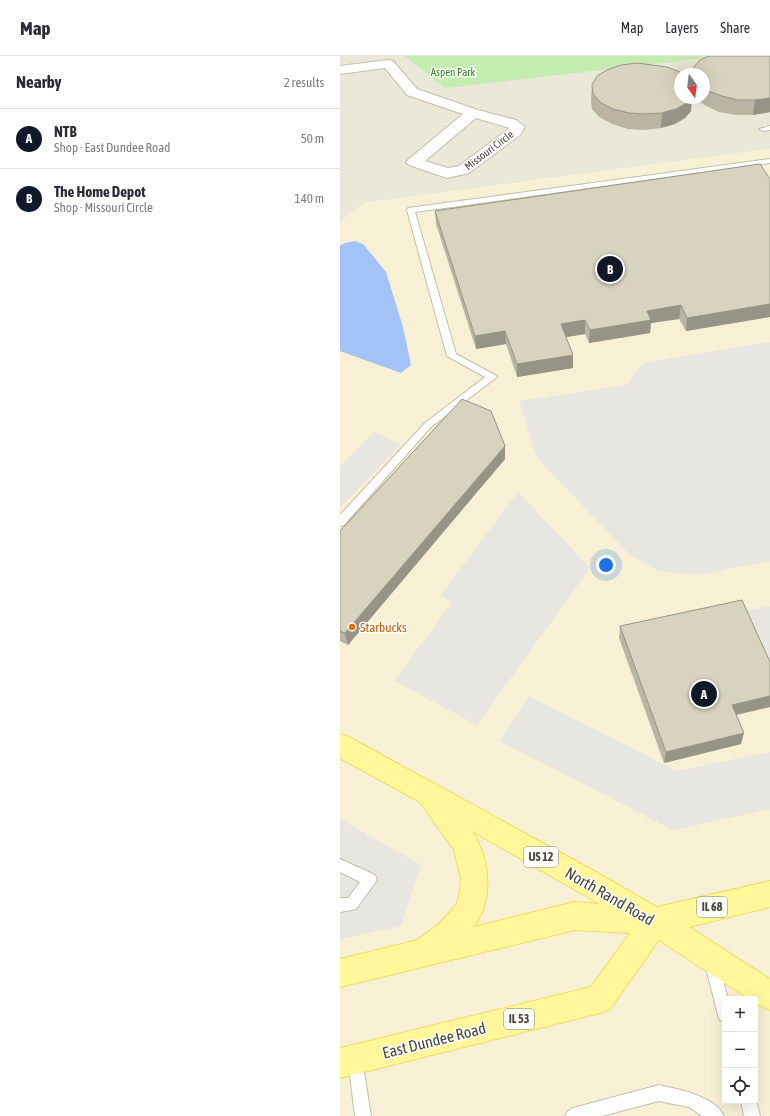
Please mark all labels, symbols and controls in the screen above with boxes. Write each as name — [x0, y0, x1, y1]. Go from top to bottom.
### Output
text: Map — [20, 17, 51, 39]
text: Map — [621, 20, 643, 36]
text: Layers — [665, 20, 698, 36]
text: Share — [720, 20, 750, 36]
park label: Aspen Park — [431, 66, 476, 78]
north arrow — [674, 68, 710, 104]
text: Nearby — [16, 72, 62, 92]
text: 2 results — [284, 75, 324, 90]
text: NTB — [54, 123, 77, 140]
street label: Missouri Circle — [462, 128, 516, 172]
text: A — [26, 131, 32, 146]
text: 50 m — [301, 131, 324, 146]
text: Shop · East Dundee Road — [54, 140, 170, 155]
text: The Home Depot — [54, 183, 146, 200]
text: B — [26, 191, 32, 206]
text: 140 m — [295, 191, 324, 206]
text: Shop · Missouri Circle — [54, 200, 153, 215]
pin: B — [597, 254, 623, 284]
your location — [596, 555, 616, 575]
place label: Starbucks — [360, 620, 407, 635]
marker: Starbucks — [347, 622, 357, 632]
pin: A — [691, 679, 717, 709]
road number: US 12 — [524, 847, 558, 867]
street label: North Rand Road — [562, 863, 658, 929]
road number: IL 68 — [697, 897, 727, 917]
map controls — [722, 996, 758, 1104]
button: + — [722, 996, 758, 1032]
road number: IL 53 — [504, 1009, 534, 1029]
street label: East Dundee Road — [380, 1018, 488, 1062]
button: − — [722, 1032, 758, 1068]
button: locate — [722, 1068, 758, 1104]

